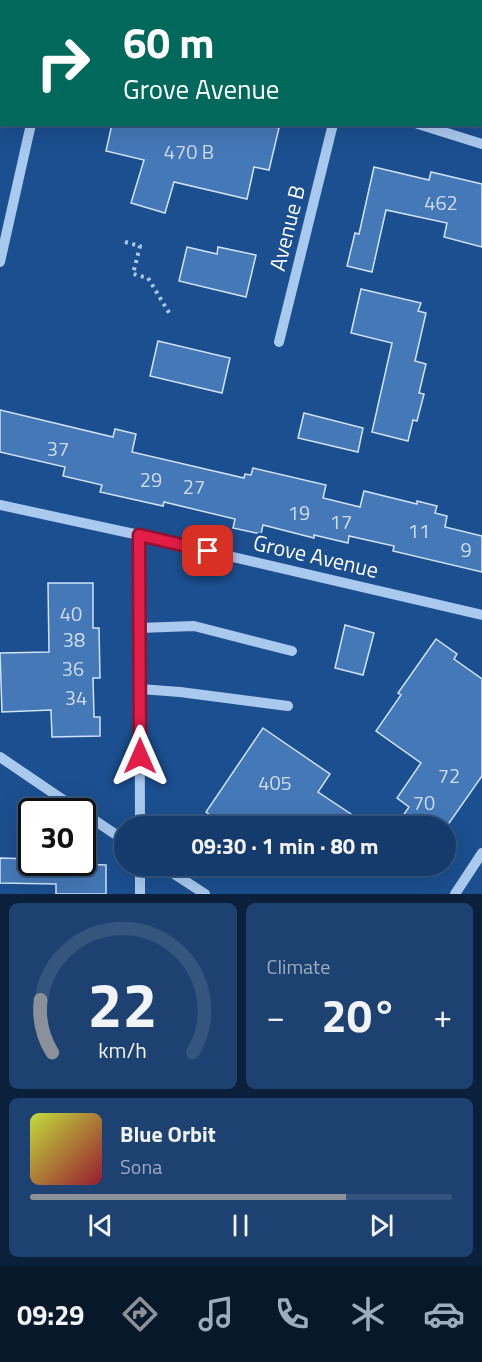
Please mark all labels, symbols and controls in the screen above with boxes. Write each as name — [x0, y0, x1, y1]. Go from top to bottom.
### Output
text: 60 m — [123, 10, 215, 74]
icon: right — [24, 24, 102, 102]
text: Grove Avenue — [123, 68, 280, 109]
house number: 470 B — [164, 136, 214, 167]
street label: Avenue B — [260, 182, 314, 274]
house number: 462 — [424, 187, 458, 218]
house number: 37 — [47, 433, 69, 464]
house number: 29 — [140, 464, 162, 495]
house number: 27 — [183, 471, 205, 502]
house number: 19 — [288, 497, 310, 528]
house number: 17 — [330, 506, 352, 537]
house number: 11 — [408, 515, 430, 546]
pin — [182, 525, 233, 576]
street label: Grove Avenue — [250, 525, 382, 587]
icon: arrive — [191, 534, 224, 567]
house number: 9 — [460, 534, 472, 565]
house number: 40 — [60, 598, 82, 629]
house number: 38 — [63, 624, 85, 655]
house number: 36 — [62, 653, 84, 684]
house number: 34 — [65, 682, 87, 713]
position arrow — [108, 724, 172, 788]
house number: 72 — [438, 760, 460, 791]
house number: 405 — [258, 767, 292, 798]
house number: 70 — [413, 787, 435, 818]
speed limit sign: 30 — [18, 798, 96, 876]
text: 09:30 · 1 min · 80 m — [192, 829, 378, 863]
text: Climate — [267, 951, 330, 982]
text: 22 — [88, 956, 158, 1051]
text: 20° — [321, 981, 397, 1049]
text: − — [267, 991, 285, 1041]
text: + — [434, 991, 452, 1041]
text: km/h — [98, 1034, 147, 1066]
text: Blue Orbit — [120, 1117, 216, 1151]
text: Sona — [120, 1151, 162, 1182]
icon: previous — [84, 1209, 117, 1242]
icon: pause — [224, 1209, 257, 1242]
icon: next — [365, 1209, 398, 1242]
icon: directions — [119, 1293, 161, 1335]
icon: music — [195, 1293, 237, 1335]
icon: phone — [271, 1293, 313, 1335]
icon: climate — [347, 1293, 389, 1335]
icon: car — [423, 1293, 465, 1335]
text: 09:29 — [17, 1294, 84, 1335]

